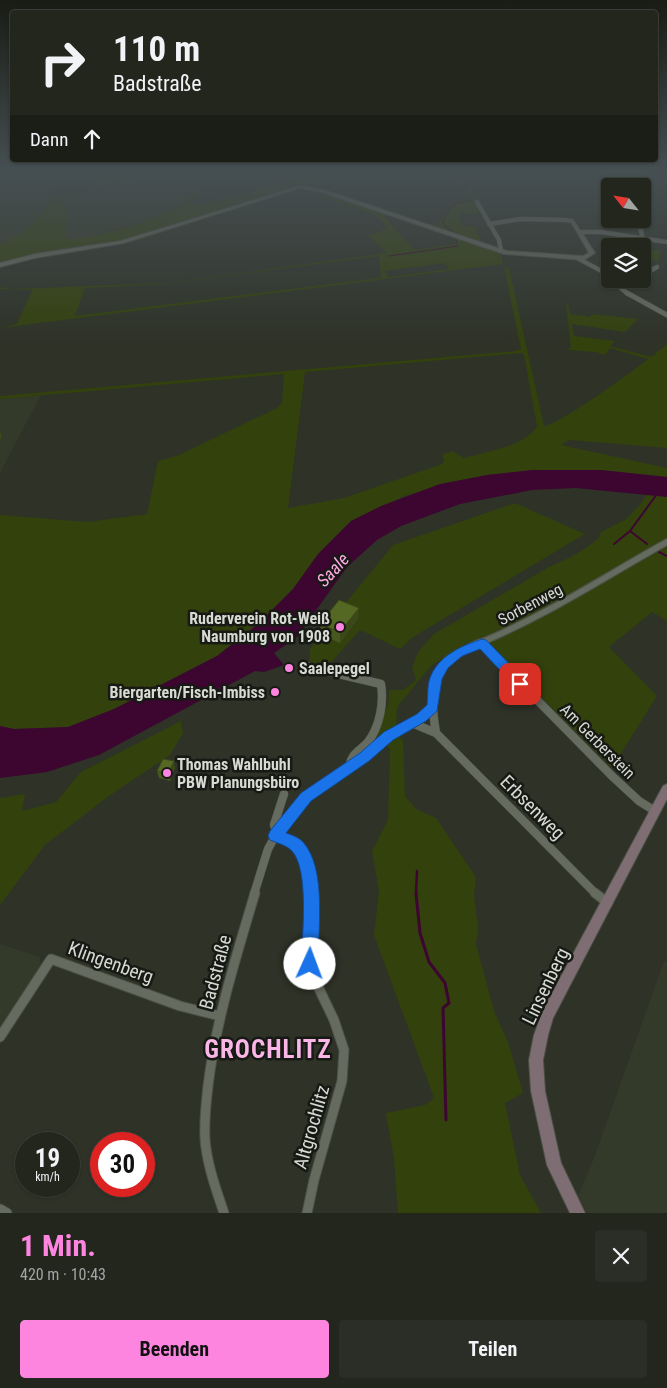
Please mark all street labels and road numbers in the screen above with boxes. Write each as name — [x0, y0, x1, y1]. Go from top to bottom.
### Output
street label: Sorbenweg — [495, 580, 566, 629]
street label: Am Gerberstein — [556, 700, 639, 783]
street label: Erbsenweg — [496, 770, 570, 844]
street label: Badstraße — [194, 932, 237, 1012]
street label: Klingenberg — [65, 936, 157, 989]
street label: Linsenberg — [517, 944, 574, 1028]
street label: Altgrochlitz — [289, 1083, 334, 1172]

